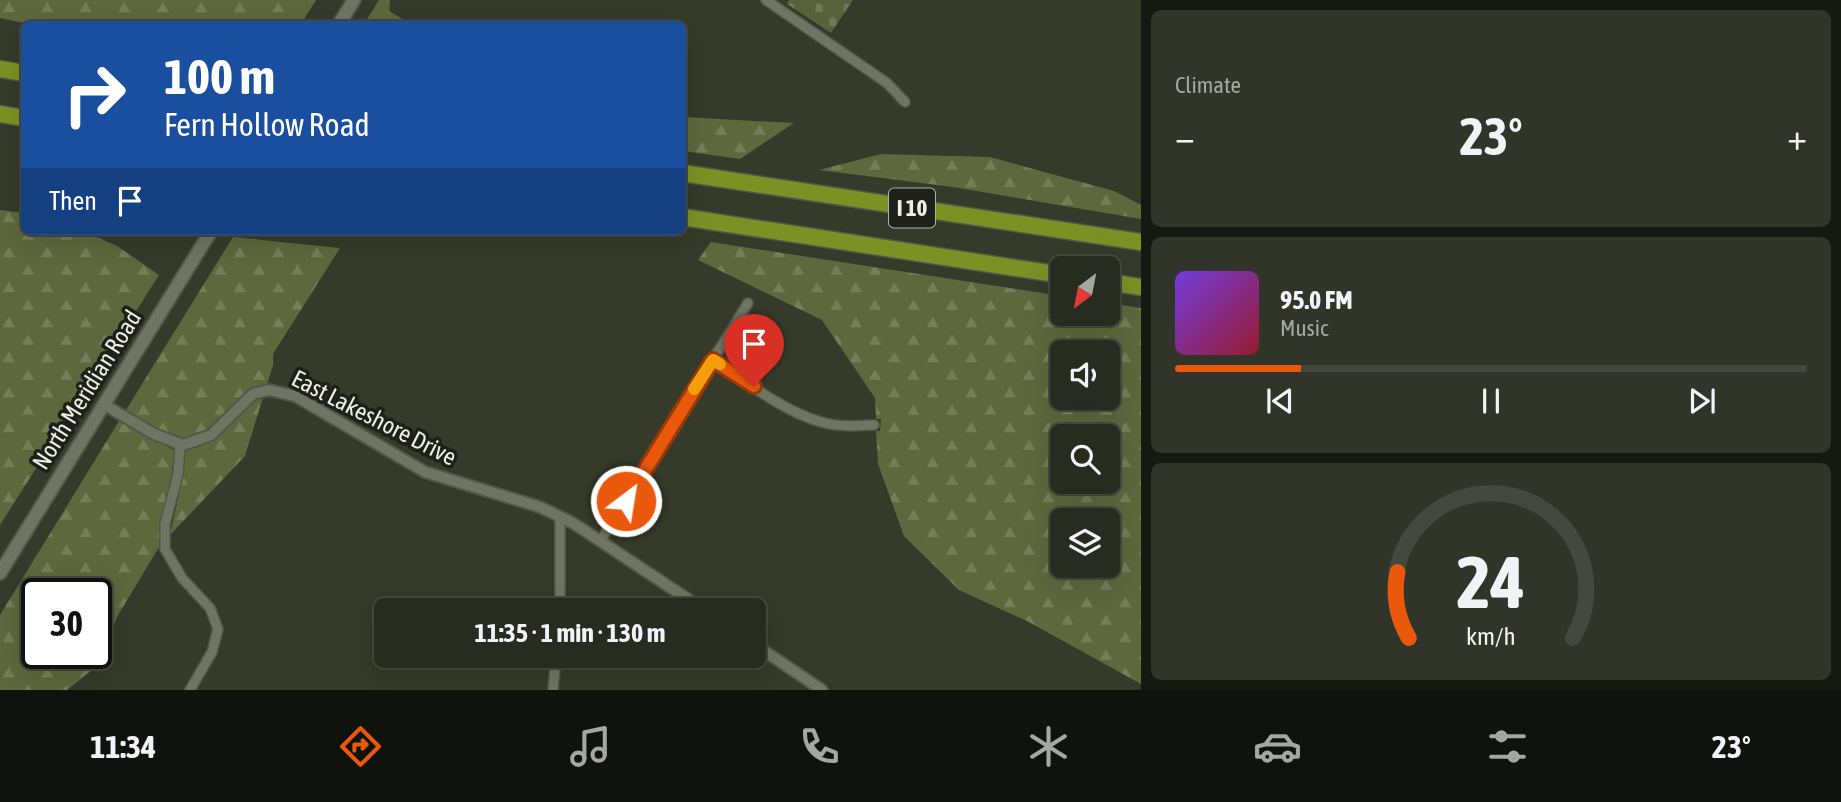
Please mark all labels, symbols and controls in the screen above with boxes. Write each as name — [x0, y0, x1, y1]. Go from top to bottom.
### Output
text: 100 m — [164, 48, 275, 104]
icon: right — [49, 49, 140, 140]
text: Climate — [1175, 72, 1241, 98]
text: Fern Hollow Road — [164, 106, 370, 143]
text: 23° — [1459, 106, 1523, 166]
text: − — [1175, 115, 1195, 158]
text: + — [1787, 115, 1807, 158]
icon: arrive — [111, 182, 149, 220]
text: Then — [49, 186, 97, 216]
road number: I 10 — [889, 188, 935, 228]
north arrow — [1050, 256, 1120, 326]
map controls — [1050, 256, 1120, 578]
text: 95.0 FM — [1280, 285, 1353, 315]
street label: North Meridian Road — [27, 305, 146, 474]
pin — [724, 314, 784, 386]
text: Music — [1280, 315, 1328, 341]
icon: arrive — [735, 325, 773, 363]
button: sound — [1050, 340, 1120, 410]
street label: East Lakeshore Drive — [288, 365, 461, 471]
icon: previous — [1261, 382, 1299, 420]
icon: pause — [1472, 382, 1510, 420]
icon: next — [1683, 382, 1721, 420]
button: search — [1050, 424, 1120, 494]
position arrow — [589, 464, 663, 538]
button: layers — [1050, 508, 1120, 578]
text: 24 — [1457, 540, 1525, 623]
speed limit sign: 30 — [21, 578, 112, 669]
text: 11:35 · 1 min · 130 m — [475, 618, 665, 648]
text: km/h — [1466, 621, 1516, 649]
icon: directions — [336, 722, 385, 771]
icon: music — [566, 722, 615, 771]
icon: phone — [795, 722, 844, 771]
icon: climate — [1024, 722, 1073, 771]
icon: car — [1253, 722, 1302, 771]
icon: filters — [1483, 722, 1532, 771]
text: 11:34 — [90, 728, 156, 765]
text: 23° — [1712, 728, 1751, 765]

